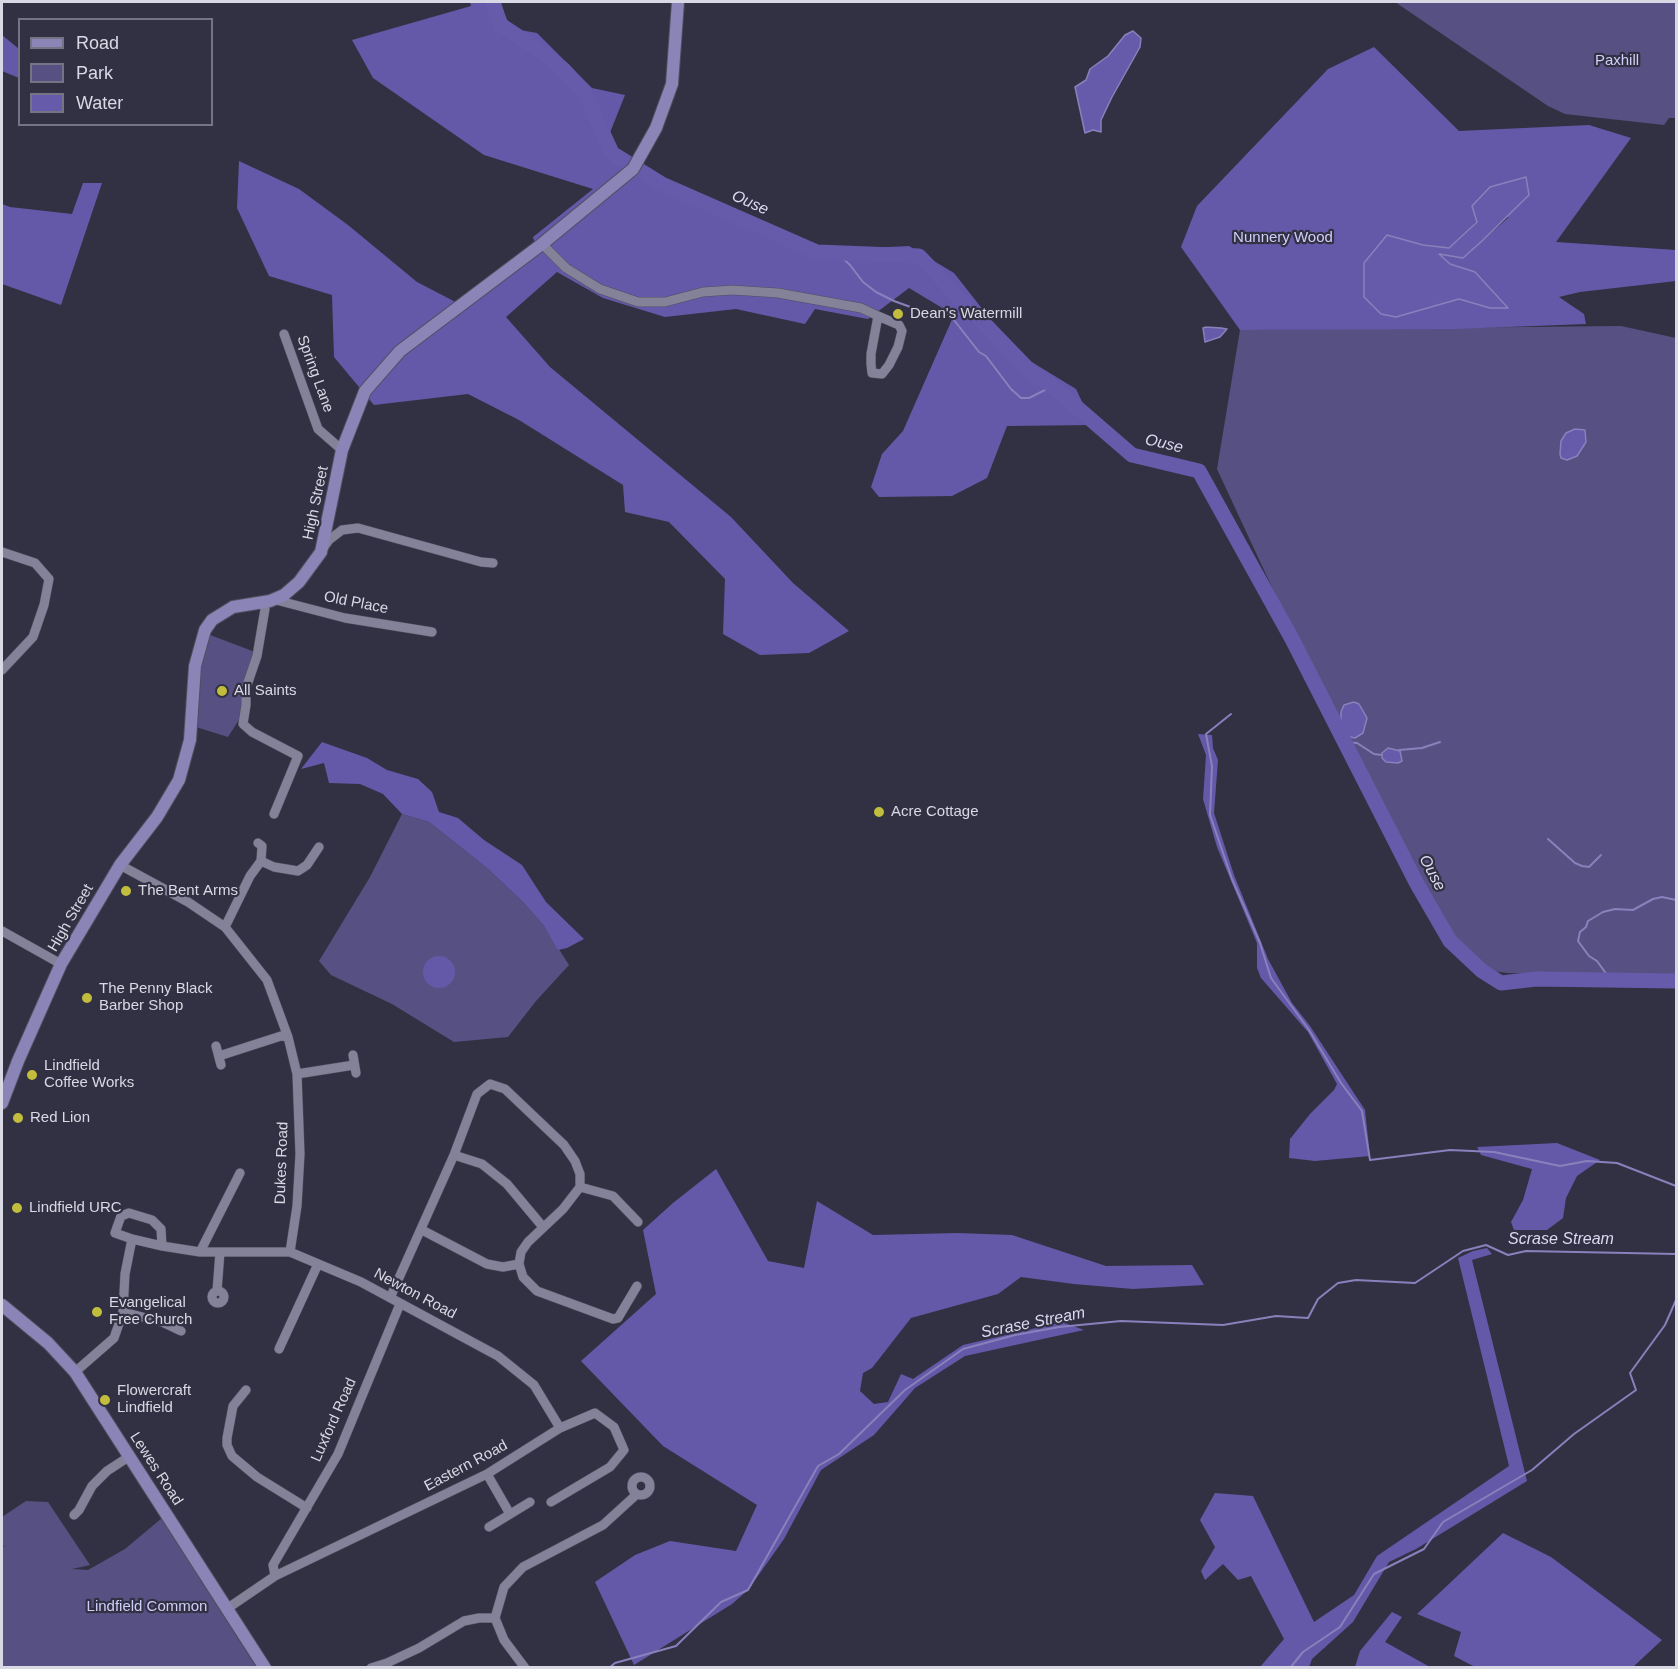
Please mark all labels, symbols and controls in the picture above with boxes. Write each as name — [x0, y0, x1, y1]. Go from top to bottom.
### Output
legend — [18, 18, 213, 126]
text: Road — [76, 33, 119, 53]
park label: Paxhill — [1595, 52, 1639, 70]
text: Park — [76, 63, 113, 83]
text: Water — [76, 93, 123, 113]
water label: Ouse — [729, 186, 771, 220]
park label: Nunnery Wood — [1233, 229, 1333, 247]
place label: Dean's Watermill — [910, 305, 1022, 323]
marker: Dean's Watermill — [891, 307, 905, 321]
street label: Spring Lane — [293, 333, 337, 415]
water label: Ouse — [1143, 430, 1185, 458]
street label: High Street — [299, 464, 333, 542]
street label: Old Place — [322, 588, 390, 618]
place label: All Saints — [234, 682, 297, 700]
marker: All Saints — [215, 684, 229, 698]
place label: Acre Cottage — [891, 803, 979, 821]
marker: Acre Cottage — [872, 805, 886, 819]
water label: Ouse — [1415, 852, 1449, 894]
street label: High Street — [44, 881, 98, 955]
place label: The Bent Arms — [138, 882, 238, 900]
marker: The Bent Arms — [119, 884, 133, 898]
place label: The Penny Black Barber Shop — [99, 980, 212, 1015]
marker: The Penny Black Barber Shop — [80, 991, 94, 1005]
place label: Lindfield Coffee Works — [44, 1057, 134, 1092]
marker: Lindfield Coffee Works — [25, 1068, 39, 1082]
place label: Red Lion — [30, 1109, 90, 1127]
marker: Red Lion — [11, 1111, 25, 1125]
street label: Dukes Road — [272, 1121, 292, 1205]
place label: Lindfield URC — [29, 1199, 122, 1217]
marker: Lindfield URC — [10, 1201, 24, 1215]
water label: Scrase Stream — [1508, 1230, 1614, 1250]
street label: Newton Road — [371, 1265, 459, 1323]
place label: Evangelical Free Church — [109, 1294, 192, 1329]
water label: Scrase Stream — [979, 1303, 1087, 1343]
marker: Evangelical Free Church — [90, 1305, 104, 1319]
street label: Luxford Road — [307, 1375, 361, 1465]
place label: Flowercraft Lindfield — [117, 1382, 191, 1417]
marker: Flowercraft Lindfield — [98, 1393, 112, 1407]
street label: Lewes Road — [126, 1429, 186, 1509]
street label: Eastern Road — [421, 1437, 511, 1495]
park label: Lindfield Common — [87, 1598, 207, 1616]

